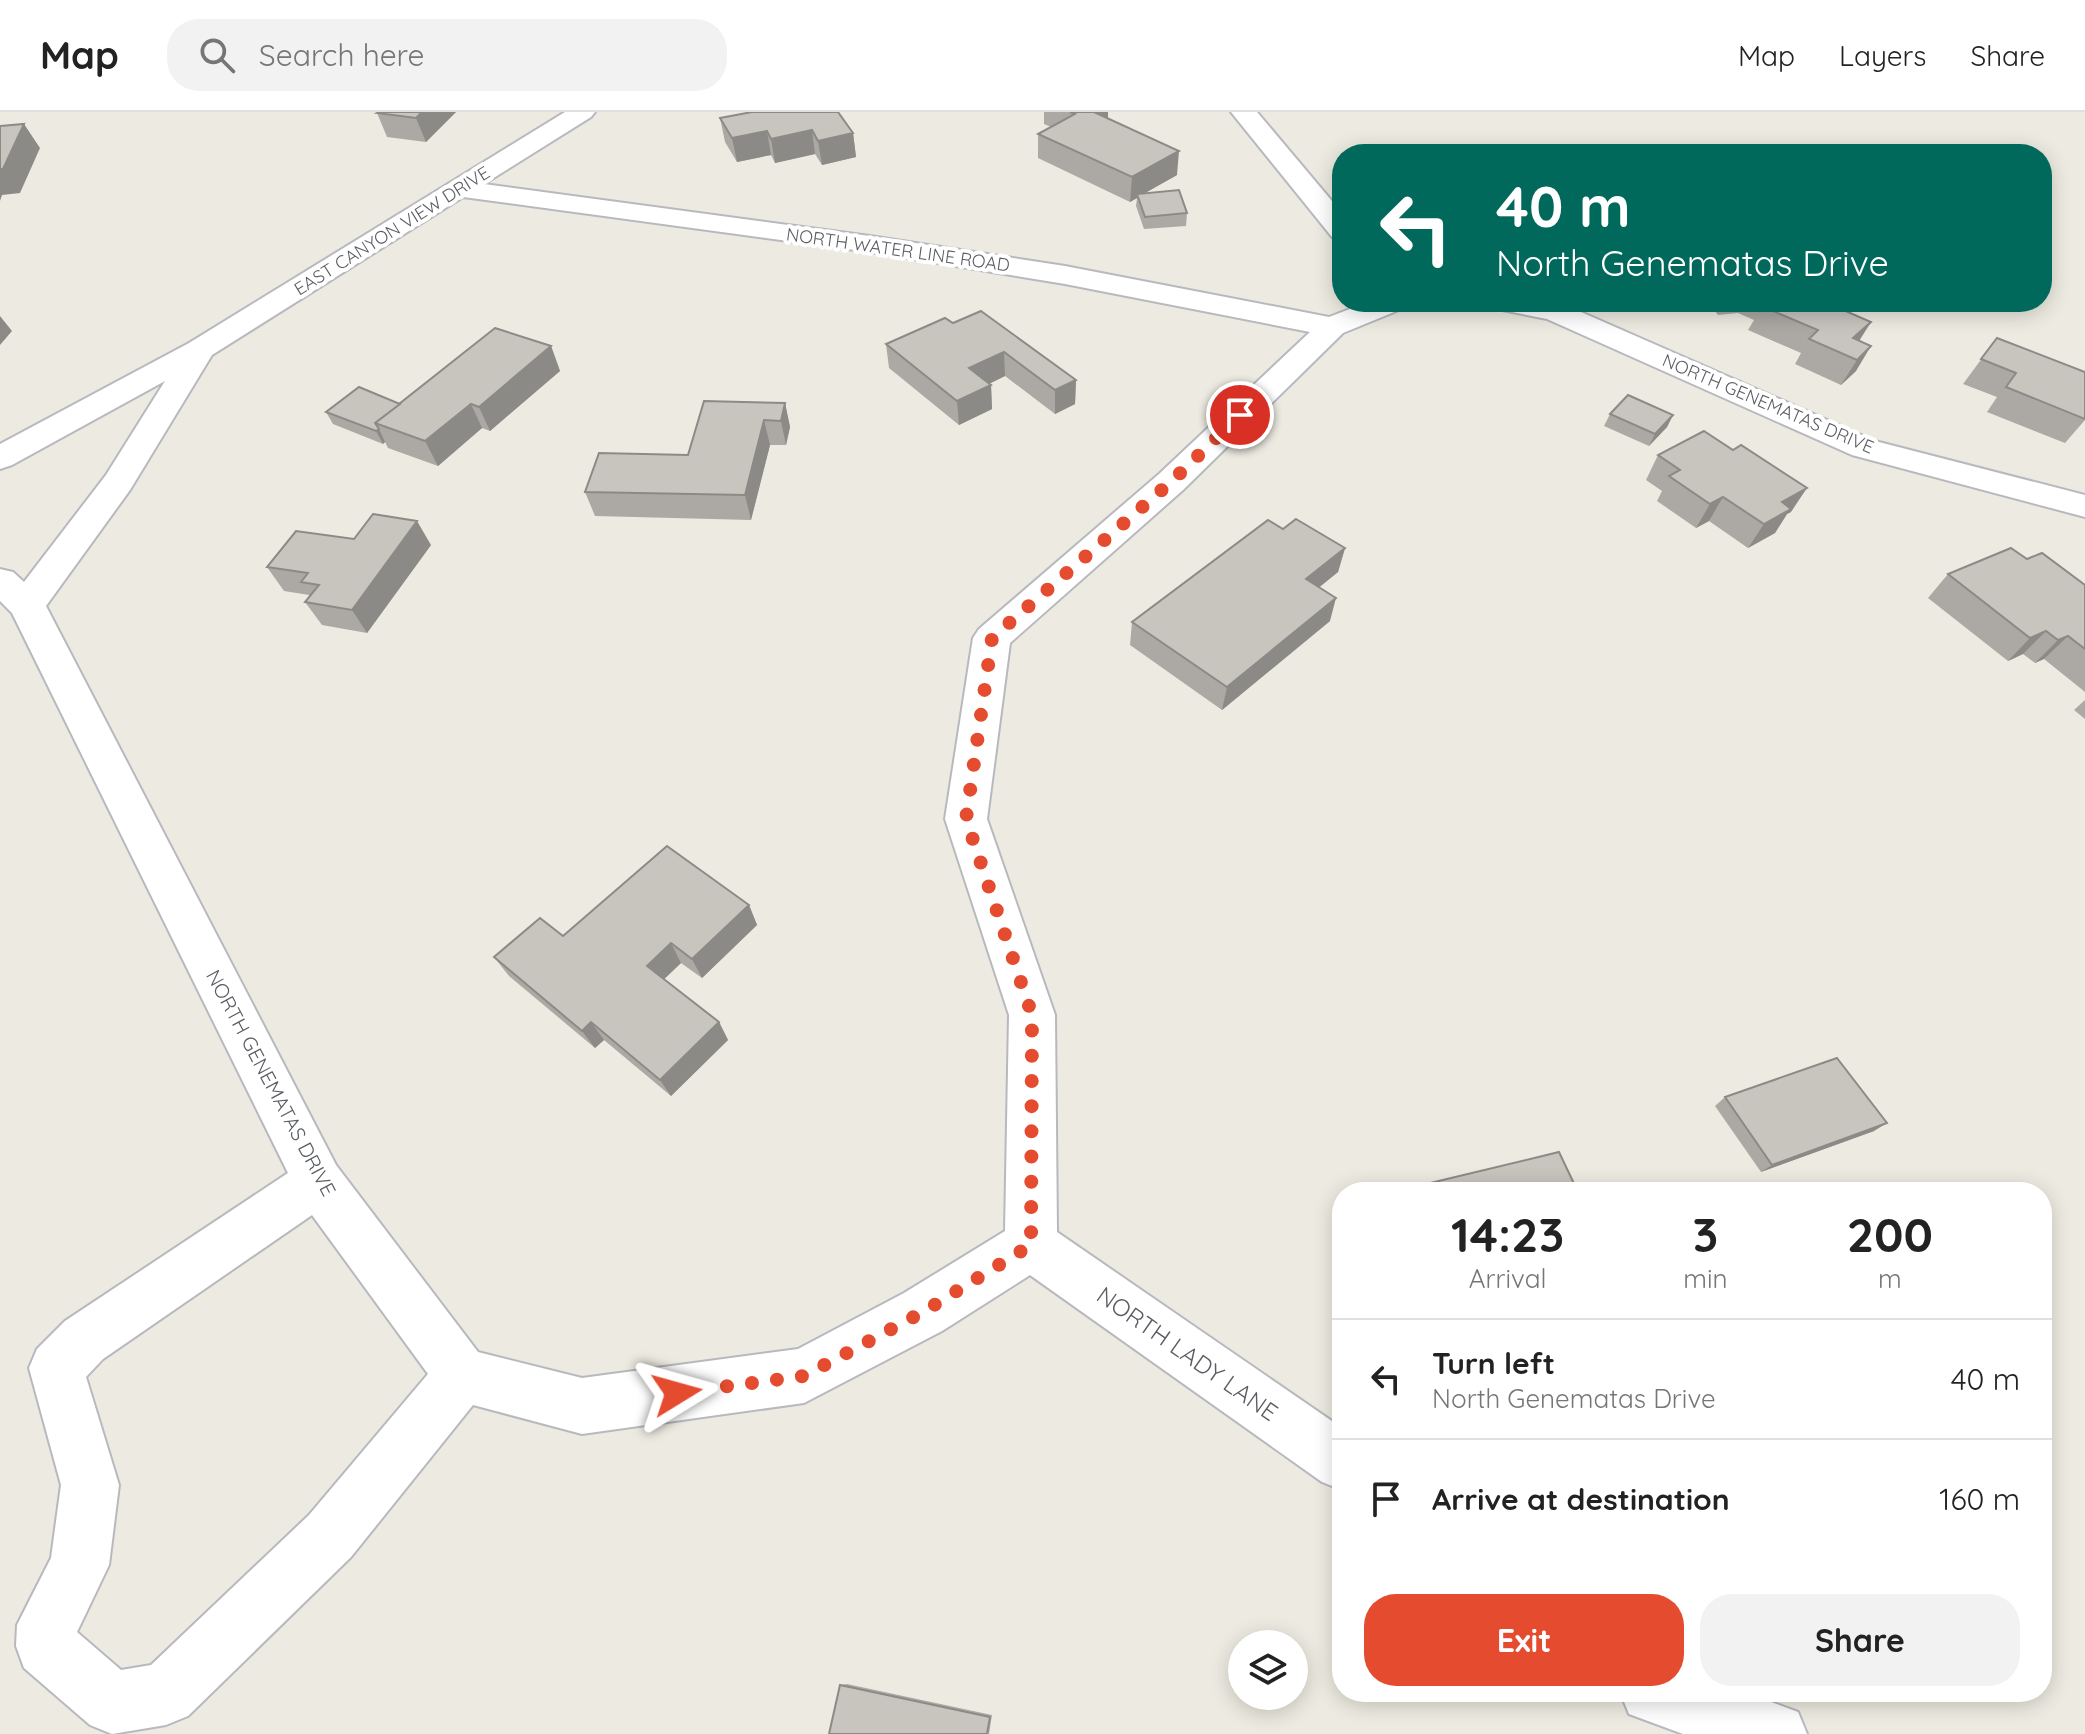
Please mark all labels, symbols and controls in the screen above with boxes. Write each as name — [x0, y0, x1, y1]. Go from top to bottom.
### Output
search box — [167, 19, 727, 91]
text: Map — [40, 31, 119, 79]
icon: search — [195, 33, 239, 77]
text: Search here — [259, 36, 424, 74]
text: Map — [1738, 38, 1795, 73]
text: Layers — [1839, 38, 1926, 73]
text: Share — [1970, 38, 2045, 73]
street label: EAST CANYON VIEW DRIVE — [290, 161, 494, 300]
text: 40 m — [1496, 171, 1631, 241]
icon: left — [1364, 176, 1468, 280]
street label: NORTH WATER LINE ROAD — [785, 222, 1011, 277]
text: North Genematas Drive — [1496, 240, 1889, 285]
street label: NORTH GENEMATAS DRIVE — [1659, 349, 1877, 459]
pin — [1206, 381, 1274, 449]
icon: arrive — [1218, 393, 1262, 437]
street label: NORTH GENEMATAS DRIVE — [201, 965, 342, 1200]
text: 14:23 — [1451, 1204, 1564, 1264]
text: 3 — [1693, 1204, 1718, 1264]
text: 200 — [1847, 1204, 1933, 1264]
text: Arrival — [1469, 1262, 1547, 1295]
text: min — [1683, 1262, 1728, 1295]
text: m — [1878, 1262, 1902, 1295]
street label: NORTH LADY LANE — [1091, 1279, 1284, 1427]
text: Turn left — [1432, 1344, 1555, 1382]
position arrow — [635, 1351, 719, 1435]
icon: left — [1364, 1357, 1408, 1401]
text: 40 m — [1951, 1360, 2020, 1398]
text: North Genematas Drive — [1432, 1382, 1716, 1415]
icon: arrive — [1364, 1477, 1408, 1521]
text: Arrive at destination — [1432, 1480, 1730, 1518]
text: 160 m — [1939, 1480, 2020, 1518]
button: Exit — [1364, 1594, 1684, 1686]
button: Share — [1700, 1594, 2020, 1686]
map controls — [1228, 1630, 1308, 1710]
button: layers — [1228, 1630, 1308, 1710]

